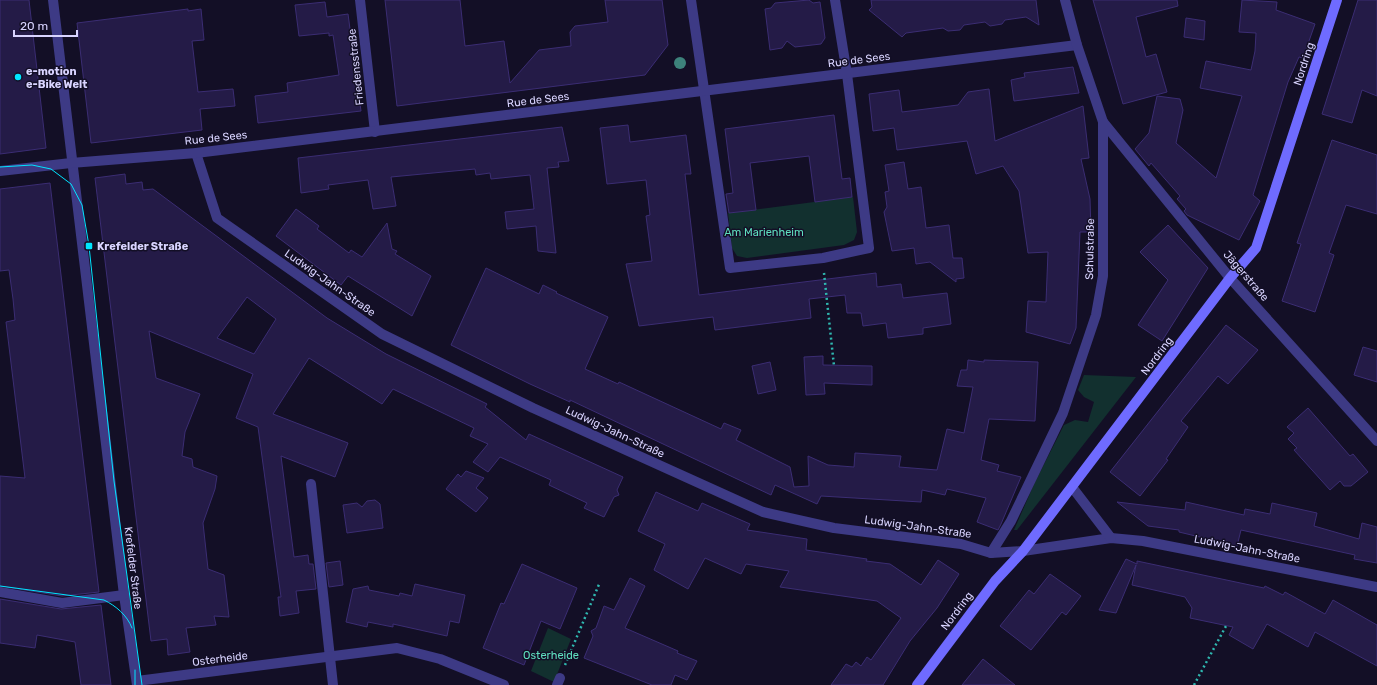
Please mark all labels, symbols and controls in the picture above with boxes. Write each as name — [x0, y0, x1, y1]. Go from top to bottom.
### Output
scale bar — [14, 12, 77, 38]
text: 20 m — [20, 19, 48, 33]
street label: Friedensstraße — [346, 28, 366, 106]
street label: Nordring — [1291, 41, 1317, 87]
street label: Rue de Sees — [827, 50, 891, 70]
place label: e-motion e-Bike Welt — [26, 65, 87, 91]
marker: e-motion e-Bike Welt — [13, 72, 23, 82]
street label: Rue de Sees — [506, 90, 570, 110]
street label: Rue de Sees — [184, 128, 248, 148]
street label: Schulstraße — [1083, 218, 1097, 280]
park label: Am Marienheim — [724, 226, 804, 239]
place label: Krefelder Straße — [97, 240, 189, 253]
marker: Krefelder Straße — [84, 241, 94, 251]
street label: Ludwig-Jahn-Straße — [282, 247, 378, 319]
street label: Jägerstraße — [1221, 248, 1271, 304]
street label: Nordring — [1138, 334, 1176, 378]
street label: Ludwig-Jahn-Straße — [563, 403, 667, 461]
street label: Ludwig-Jahn-Straße — [864, 513, 972, 541]
street label: Krefelder Straße — [121, 526, 145, 610]
street label: Ludwig-Jahn-Straße — [1193, 532, 1301, 566]
street label: Nordring — [938, 589, 976, 633]
street label: Osterheide — [191, 649, 249, 669]
park label: Osterheide — [523, 649, 579, 662]

